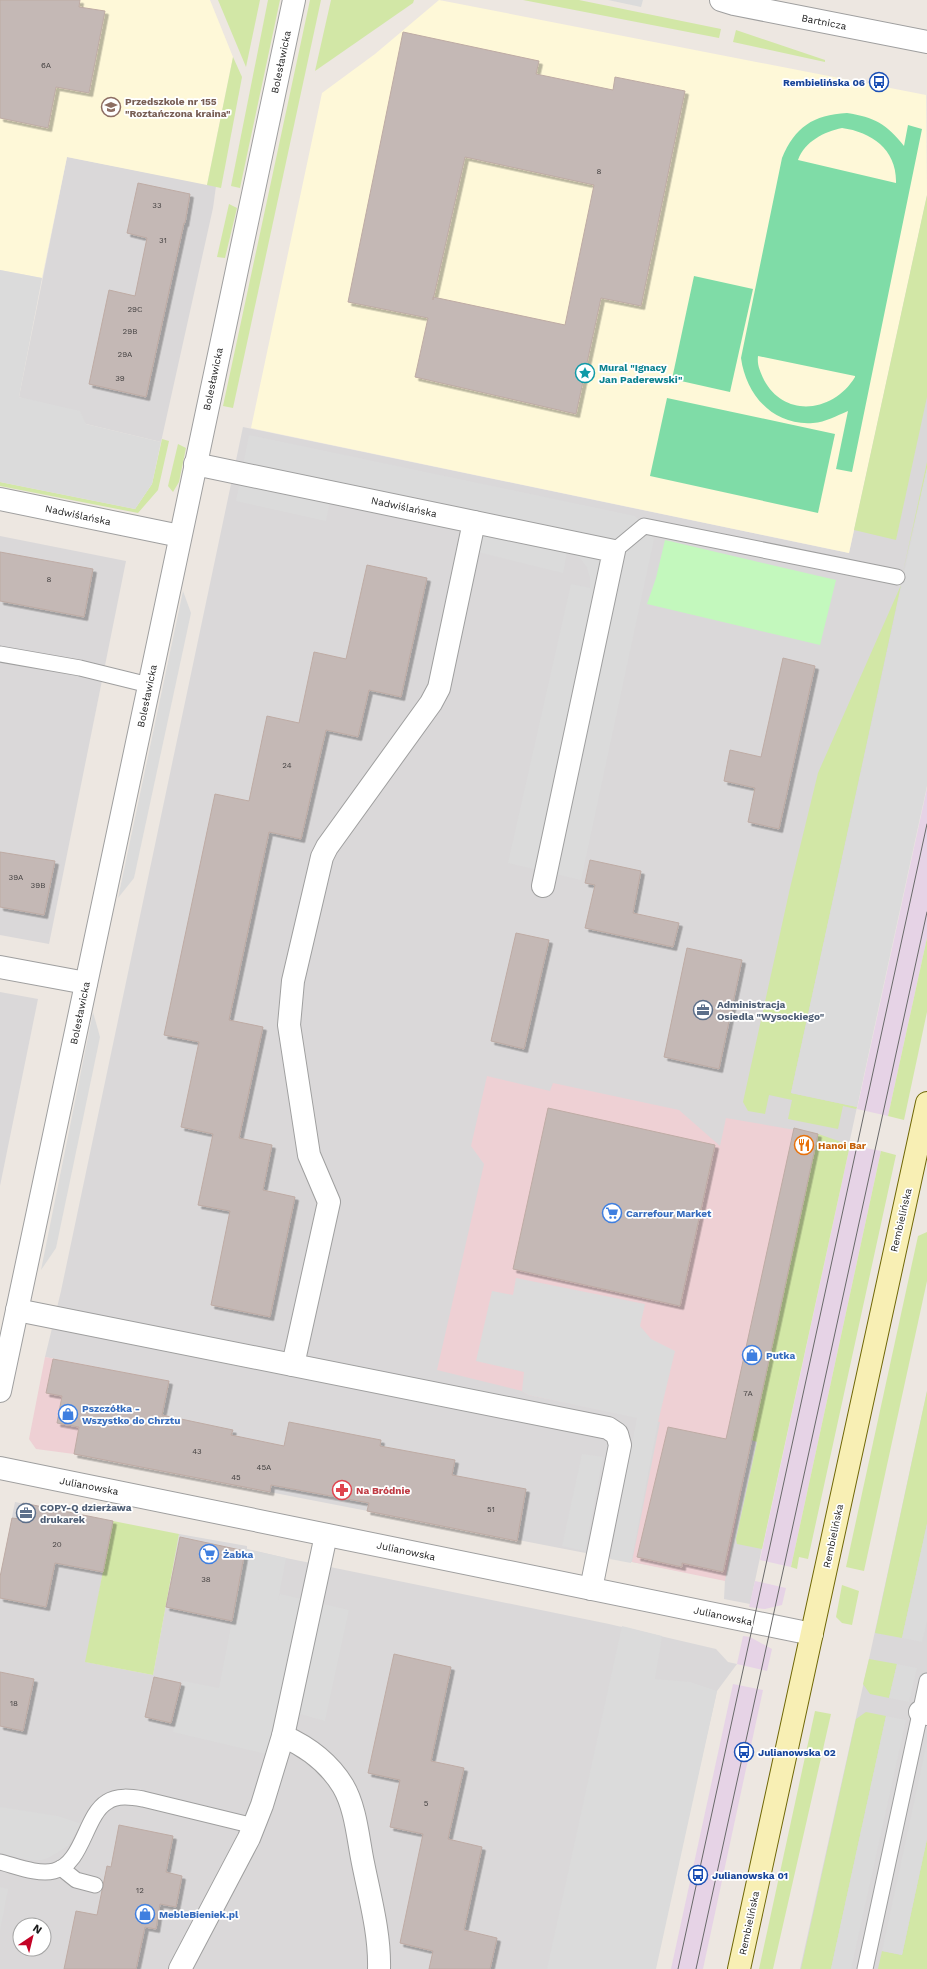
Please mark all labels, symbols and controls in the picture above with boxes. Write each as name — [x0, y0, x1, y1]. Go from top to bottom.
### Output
street label: Bartnicza — [801, 12, 848, 32]
street label: Bolesławicka — [269, 29, 293, 94]
house number: 6A — [41, 61, 52, 70]
bus stop icon: Rembielińska 06 — [868, 71, 890, 93]
place label: Rembielińska 06 — [783, 77, 865, 88]
school or university icon: Przedszkole nr 155 "Roztańczona kraina" — [100, 96, 122, 118]
place label: Przedszkole nr 155 "Roztańczona kraina" — [125, 96, 231, 119]
house number: 8 — [597, 167, 602, 176]
house number: 33 — [152, 201, 162, 210]
house number: 31 — [159, 236, 167, 245]
house number: 29C — [127, 305, 143, 314]
house number: 29B — [123, 327, 137, 336]
street label: Bolesławicka — [201, 346, 225, 411]
house number: 29A — [118, 350, 133, 359]
place icon: Mural "Ignacy Jan Paderewski" — [574, 362, 596, 384]
place label: Mural "Ignacy Jan Paderewski" — [599, 362, 683, 385]
house number: 39 — [115, 374, 125, 383]
street label: Nadwiślańska — [370, 495, 438, 519]
street label: Nadwiślańska — [44, 503, 112, 527]
house number: 8 — [47, 575, 52, 584]
street label: Bolesławicka — [135, 663, 159, 728]
house number: 24 — [282, 761, 292, 770]
house number: 39A — [9, 873, 24, 882]
house number: 39B — [31, 881, 45, 890]
street label: Bolesławicka — [68, 980, 92, 1045]
office icon: Administracja Osiedla "Wysockiego" — [692, 999, 714, 1021]
place label: Administracja Osiedla "Wysockiego" — [717, 999, 825, 1022]
restaurant icon: Hanoi Bar — [793, 1134, 815, 1156]
place label: Hanoi Bar — [818, 1140, 867, 1151]
street label: Rembielińska — [888, 1187, 914, 1253]
supermarket icon: Carrefour Market — [601, 1202, 623, 1224]
place label: Carrefour Market — [626, 1208, 712, 1219]
shop icon: Putka — [741, 1344, 763, 1366]
place label: Putka — [766, 1350, 796, 1361]
house number: 7A — [743, 1389, 753, 1398]
shop icon: Pszczółka - Wszystko do Chrztu — [57, 1403, 79, 1425]
place label: Pszczółka - Wszystko do Chrztu — [82, 1403, 180, 1426]
house number: 43 — [192, 1447, 202, 1456]
house number: 45A — [257, 1463, 272, 1472]
house number: 45 — [231, 1473, 241, 1482]
street label: Julianowska — [59, 1475, 120, 1497]
pharmacy icon: Na Bródnie — [331, 1479, 353, 1501]
place label: Na Bródnie — [356, 1485, 410, 1496]
office icon: COPY-Q dzierżawa drukarek — [15, 1502, 37, 1524]
place label: COPY-Q dzierżawa drukarek — [40, 1502, 132, 1525]
street label: Rembielińska — [821, 1503, 845, 1569]
house number: 51 — [487, 1505, 495, 1514]
street label: Julianowska — [376, 1539, 437, 1563]
house number: 20 — [52, 1540, 62, 1549]
supermarket icon: Żabka — [198, 1543, 220, 1565]
place label: Żabka — [223, 1549, 254, 1560]
house number: 38 — [201, 1575, 211, 1584]
street label: Julianowska — [693, 1604, 754, 1628]
house number: 18 — [10, 1699, 18, 1708]
bus stop icon: Julianowska 02 — [733, 1741, 755, 1763]
place label: Julianowska 02 — [758, 1747, 836, 1758]
house number: 5 — [424, 1799, 429, 1808]
bus stop icon: Julianowska 01 — [687, 1864, 709, 1886]
place label: Julianowska 01 — [712, 1870, 788, 1881]
house number: 12 — [136, 1886, 144, 1895]
street label: Rembielińska — [737, 1890, 761, 1956]
shop icon: MebleBieniek.pl — [134, 1903, 156, 1925]
place label: MebleBieniek.pl — [159, 1909, 239, 1920]
north arrow — [12, 1917, 52, 1957]
text: N — [30, 1922, 45, 1937]

